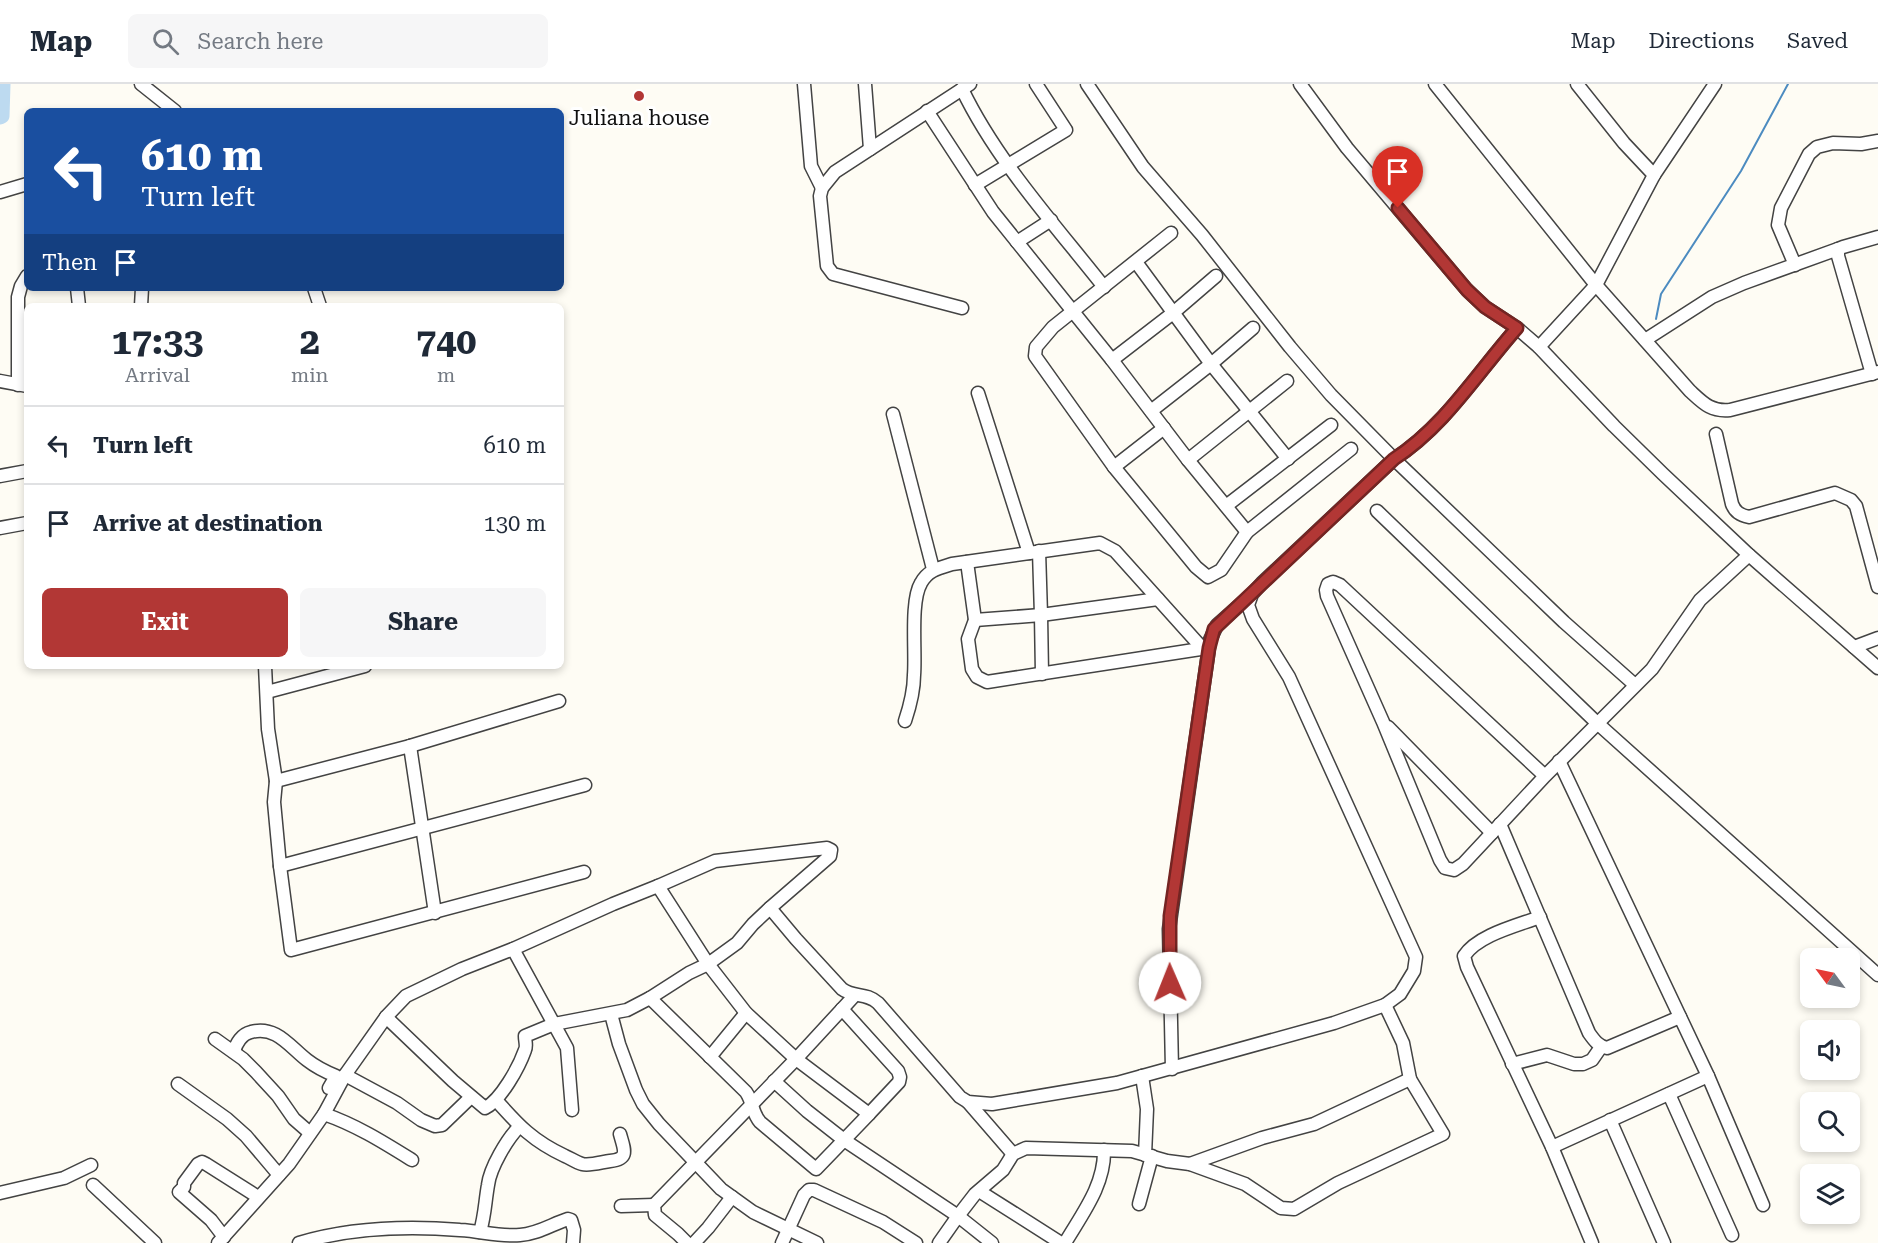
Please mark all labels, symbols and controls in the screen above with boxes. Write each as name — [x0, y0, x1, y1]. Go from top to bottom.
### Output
search box — [128, 14, 548, 68]
text: Map — [30, 25, 92, 58]
icon: search — [149, 25, 182, 58]
text: Search here — [197, 29, 323, 54]
text: Map — [1571, 29, 1615, 53]
text: Directions — [1648, 29, 1754, 53]
text: Saved — [1787, 29, 1848, 53]
marker: Juliana house — [632, 89, 646, 103]
place label: Juliana house — [569, 106, 709, 130]
text: 610 m — [141, 131, 263, 180]
icon: left — [42, 132, 120, 210]
pin — [1372, 146, 1423, 208]
icon: arrive — [1381, 155, 1414, 188]
text: Turn left — [141, 181, 255, 213]
icon: arrive — [109, 246, 142, 279]
text: Then — [42, 250, 97, 275]
text: 17:33 — [112, 321, 203, 363]
text: 2 — [300, 321, 320, 363]
text: 740 — [416, 321, 476, 363]
text: Arrival — [125, 363, 190, 387]
text: min — [291, 363, 328, 387]
text: m — [437, 363, 455, 387]
icon: left — [42, 429, 75, 462]
text: Turn left — [93, 433, 193, 458]
text: 610 m — [483, 433, 546, 458]
icon: arrive — [42, 507, 75, 540]
text: Arrive at destination — [93, 511, 322, 536]
text: 130 m — [483, 511, 546, 536]
button: Exit — [42, 588, 288, 657]
button: Share — [300, 588, 546, 657]
north arrow — [1800, 948, 1860, 1008]
map controls — [1800, 948, 1860, 1224]
position arrow — [1138, 951, 1202, 1015]
button: sound — [1800, 1020, 1860, 1080]
button: search — [1800, 1092, 1860, 1152]
button: layers — [1800, 1164, 1860, 1224]

